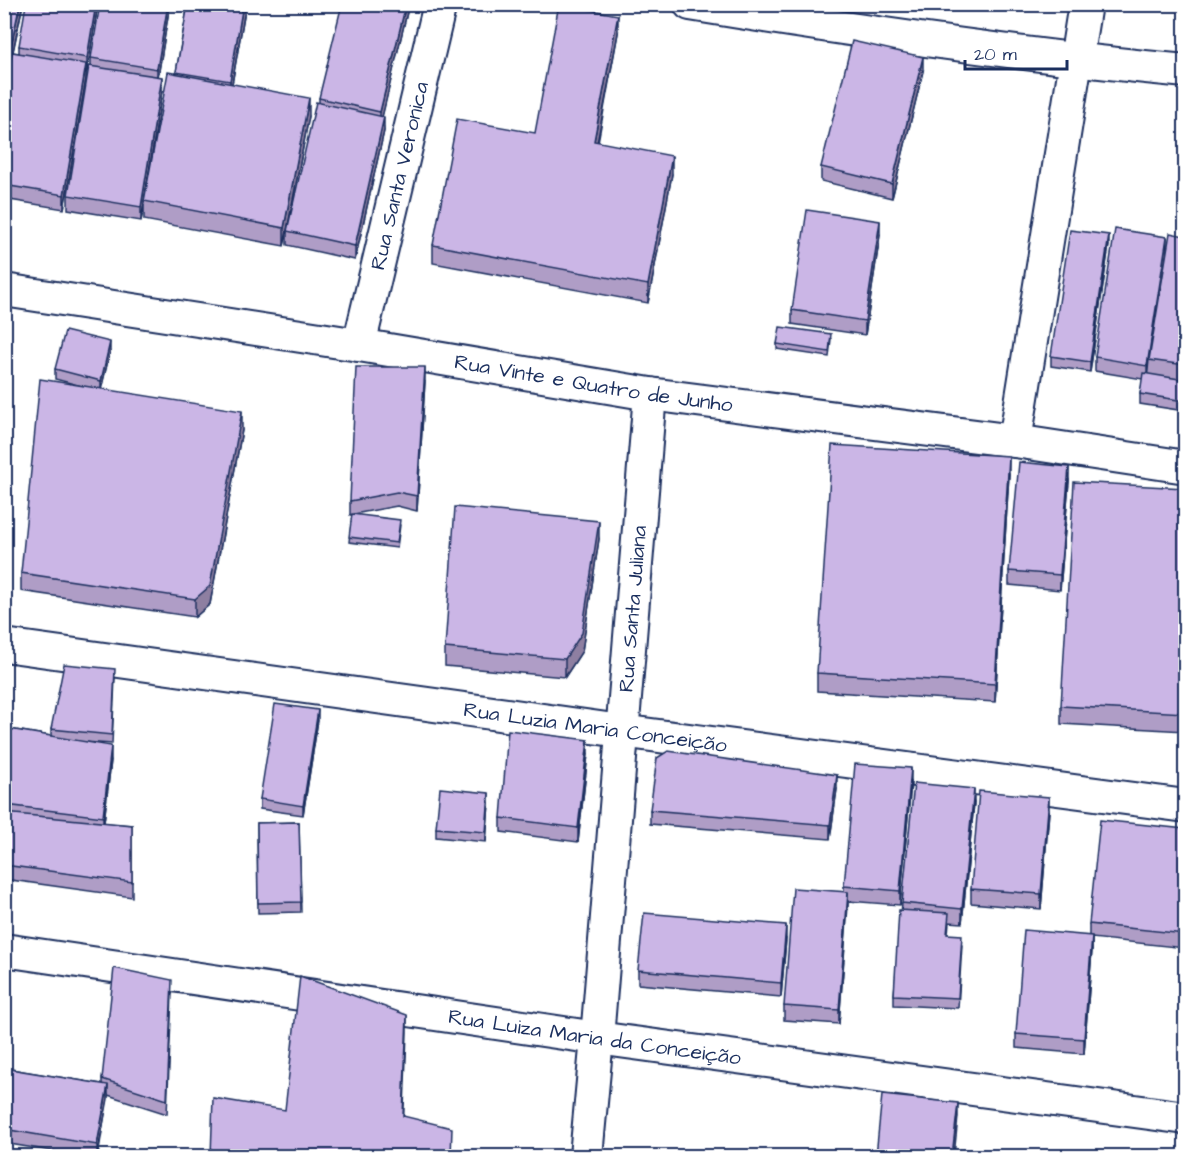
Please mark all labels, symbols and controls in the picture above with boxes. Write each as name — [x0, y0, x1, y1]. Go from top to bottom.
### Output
scale bar — [965, 33, 1067, 71]
text: 20 m — [974, 42, 1017, 67]
street label: Rua Santa Veronica — [363, 78, 436, 273]
street label: Rua Vinte e Quatro de Junho — [452, 347, 735, 419]
street label: Rua Santa Juliana — [611, 524, 654, 693]
street label: Rua Luzia Maria Conceição — [462, 695, 729, 759]
street label: Rua Luiza Maria da Conceição — [446, 1002, 743, 1072]

